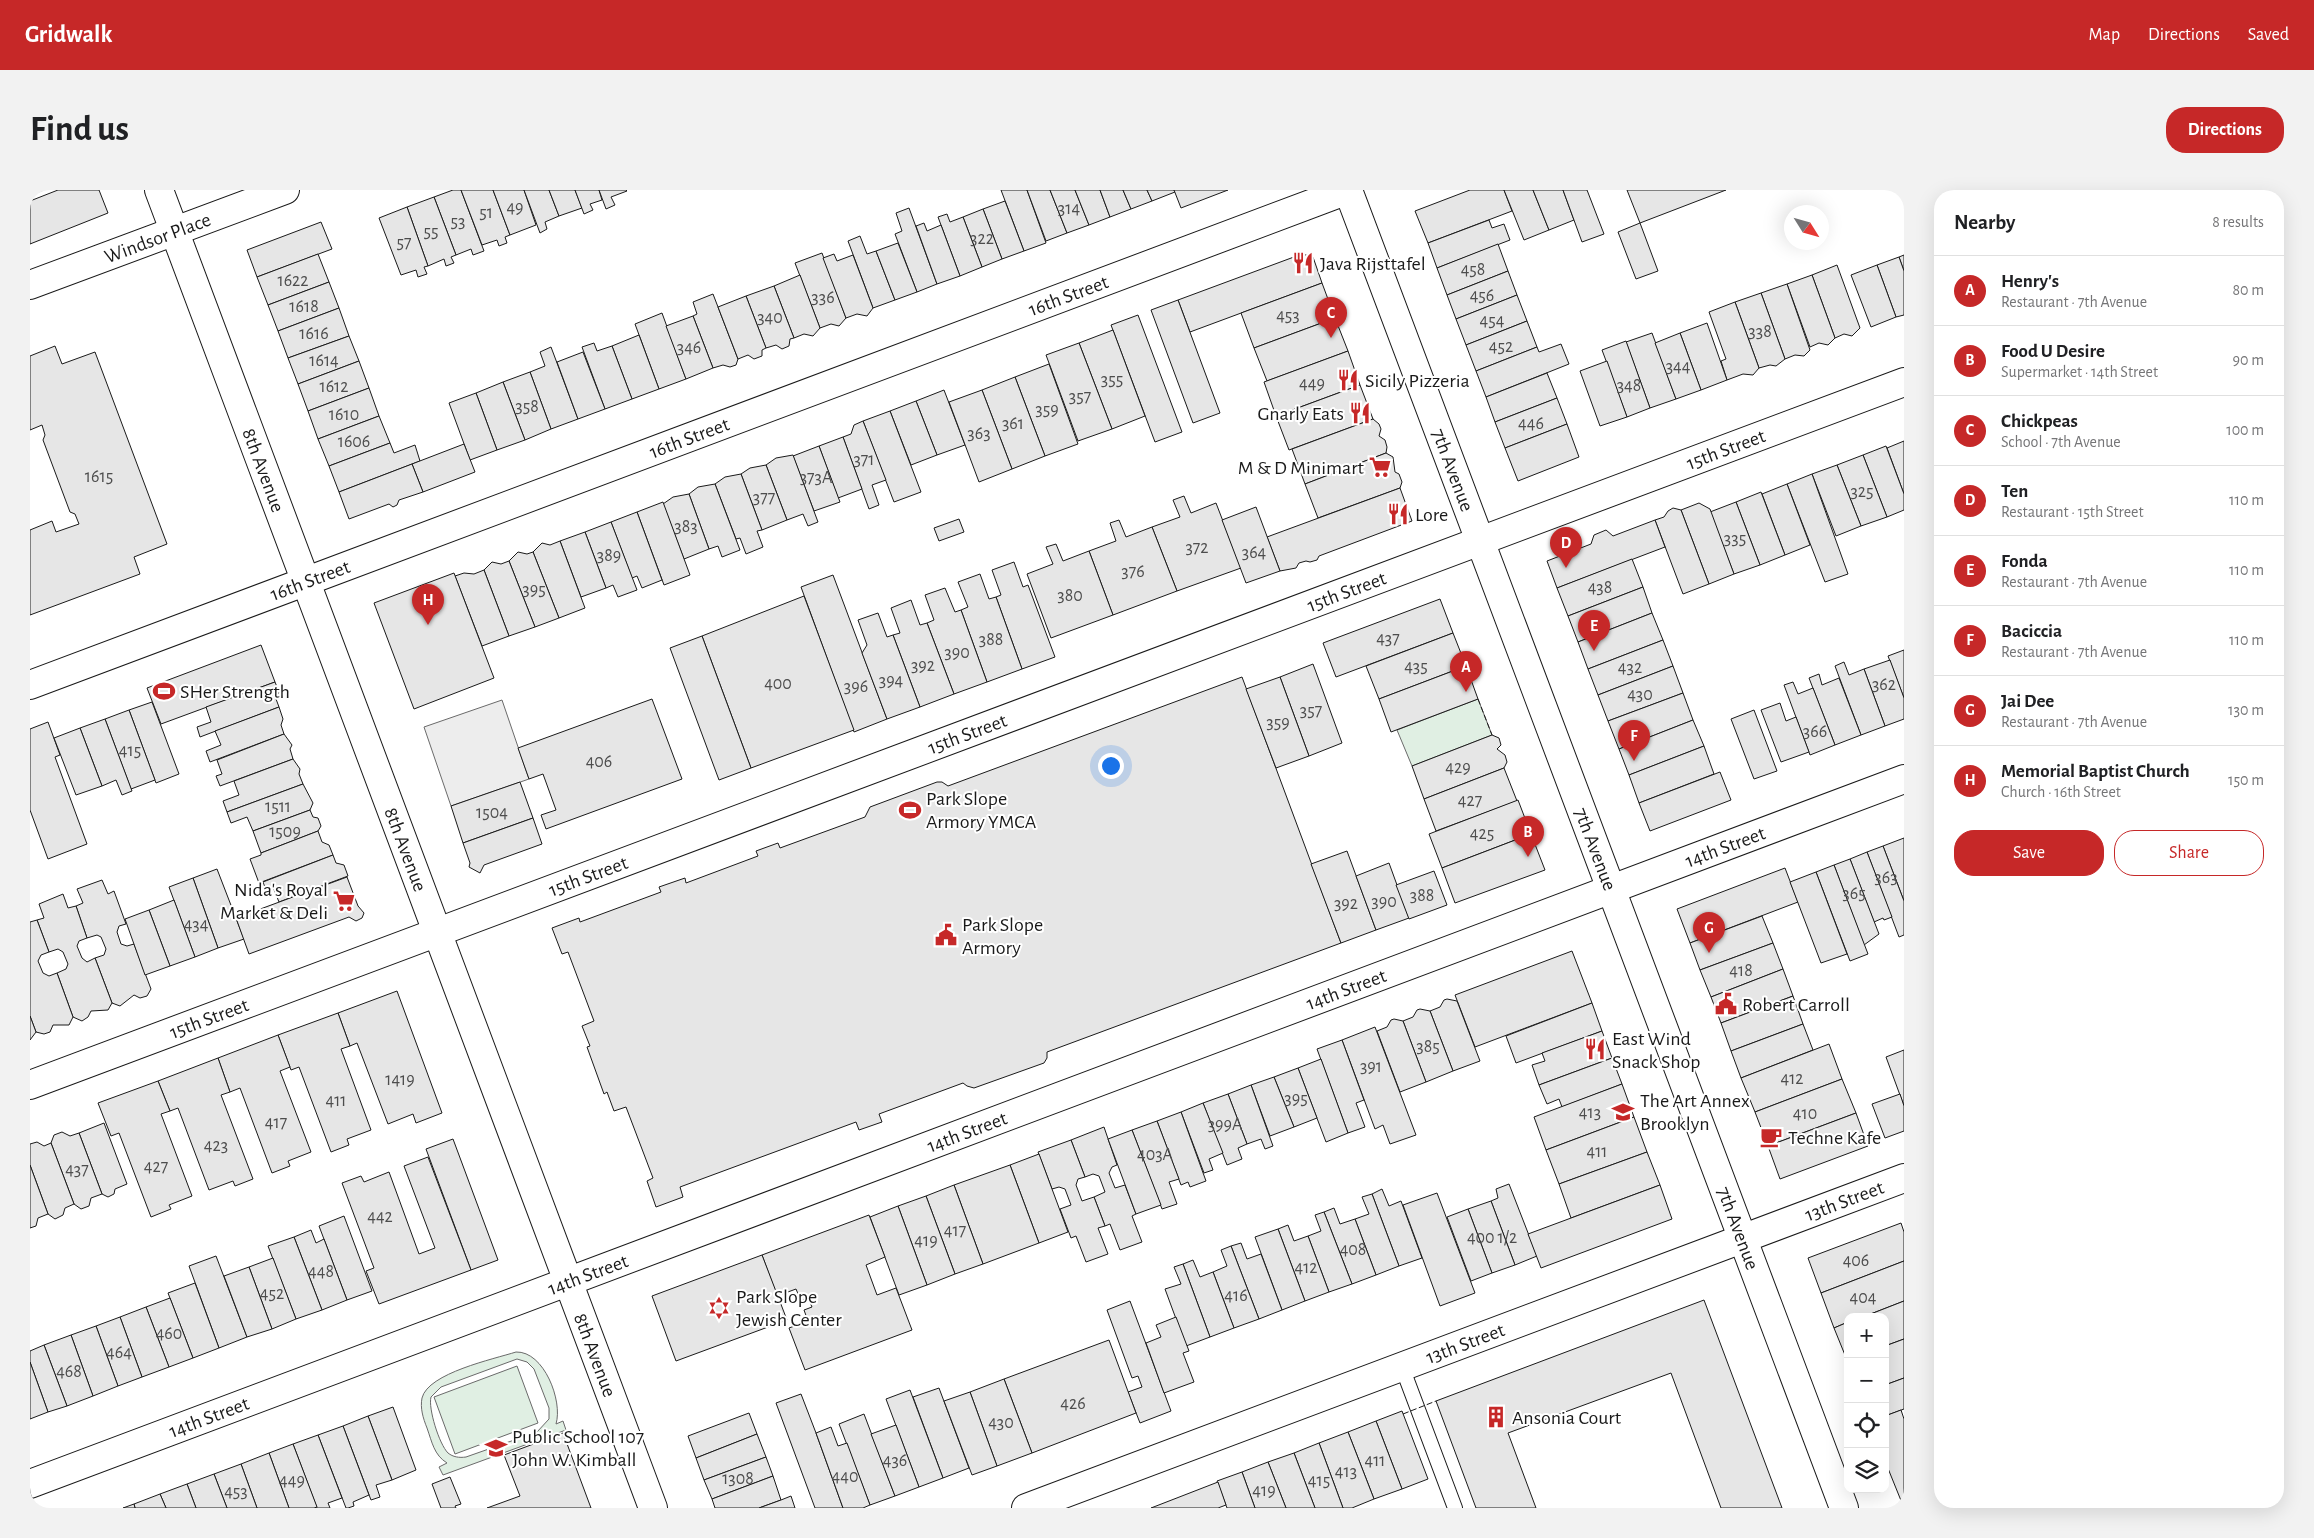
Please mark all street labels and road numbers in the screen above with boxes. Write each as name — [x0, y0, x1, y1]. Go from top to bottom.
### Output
street label: Windsor Place — [102, 210, 214, 267]
street label: 16th Street — [1026, 272, 1112, 320]
street label: 16th Street — [647, 414, 733, 462]
street label: 8th Avenue — [238, 426, 288, 515]
street label: 7th Avenue — [1428, 426, 1477, 514]
street label: 15th Street — [1684, 426, 1769, 474]
street label: 16th Street — [268, 557, 353, 605]
street label: 15th Street — [1305, 568, 1389, 616]
street label: 15th Street — [925, 710, 1010, 758]
street label: 8th Avenue — [380, 805, 430, 894]
street label: 7th Avenue — [1570, 805, 1620, 893]
street label: 14th Street — [1683, 823, 1769, 871]
street label: 15th Street — [546, 853, 631, 900]
street label: 14th Street — [1304, 966, 1390, 1014]
street label: 15th Street — [167, 995, 252, 1043]
street label: 14th Street — [925, 1108, 1011, 1157]
street label: 13th Street — [1802, 1177, 1887, 1225]
street label: 7th Avenue — [1713, 1184, 1762, 1272]
street label: 14th Street — [545, 1251, 631, 1299]
street label: 8th Avenue — [570, 1311, 619, 1400]
street label: 13th Street — [1423, 1320, 1508, 1368]
street label: 14th Street — [166, 1393, 252, 1442]

